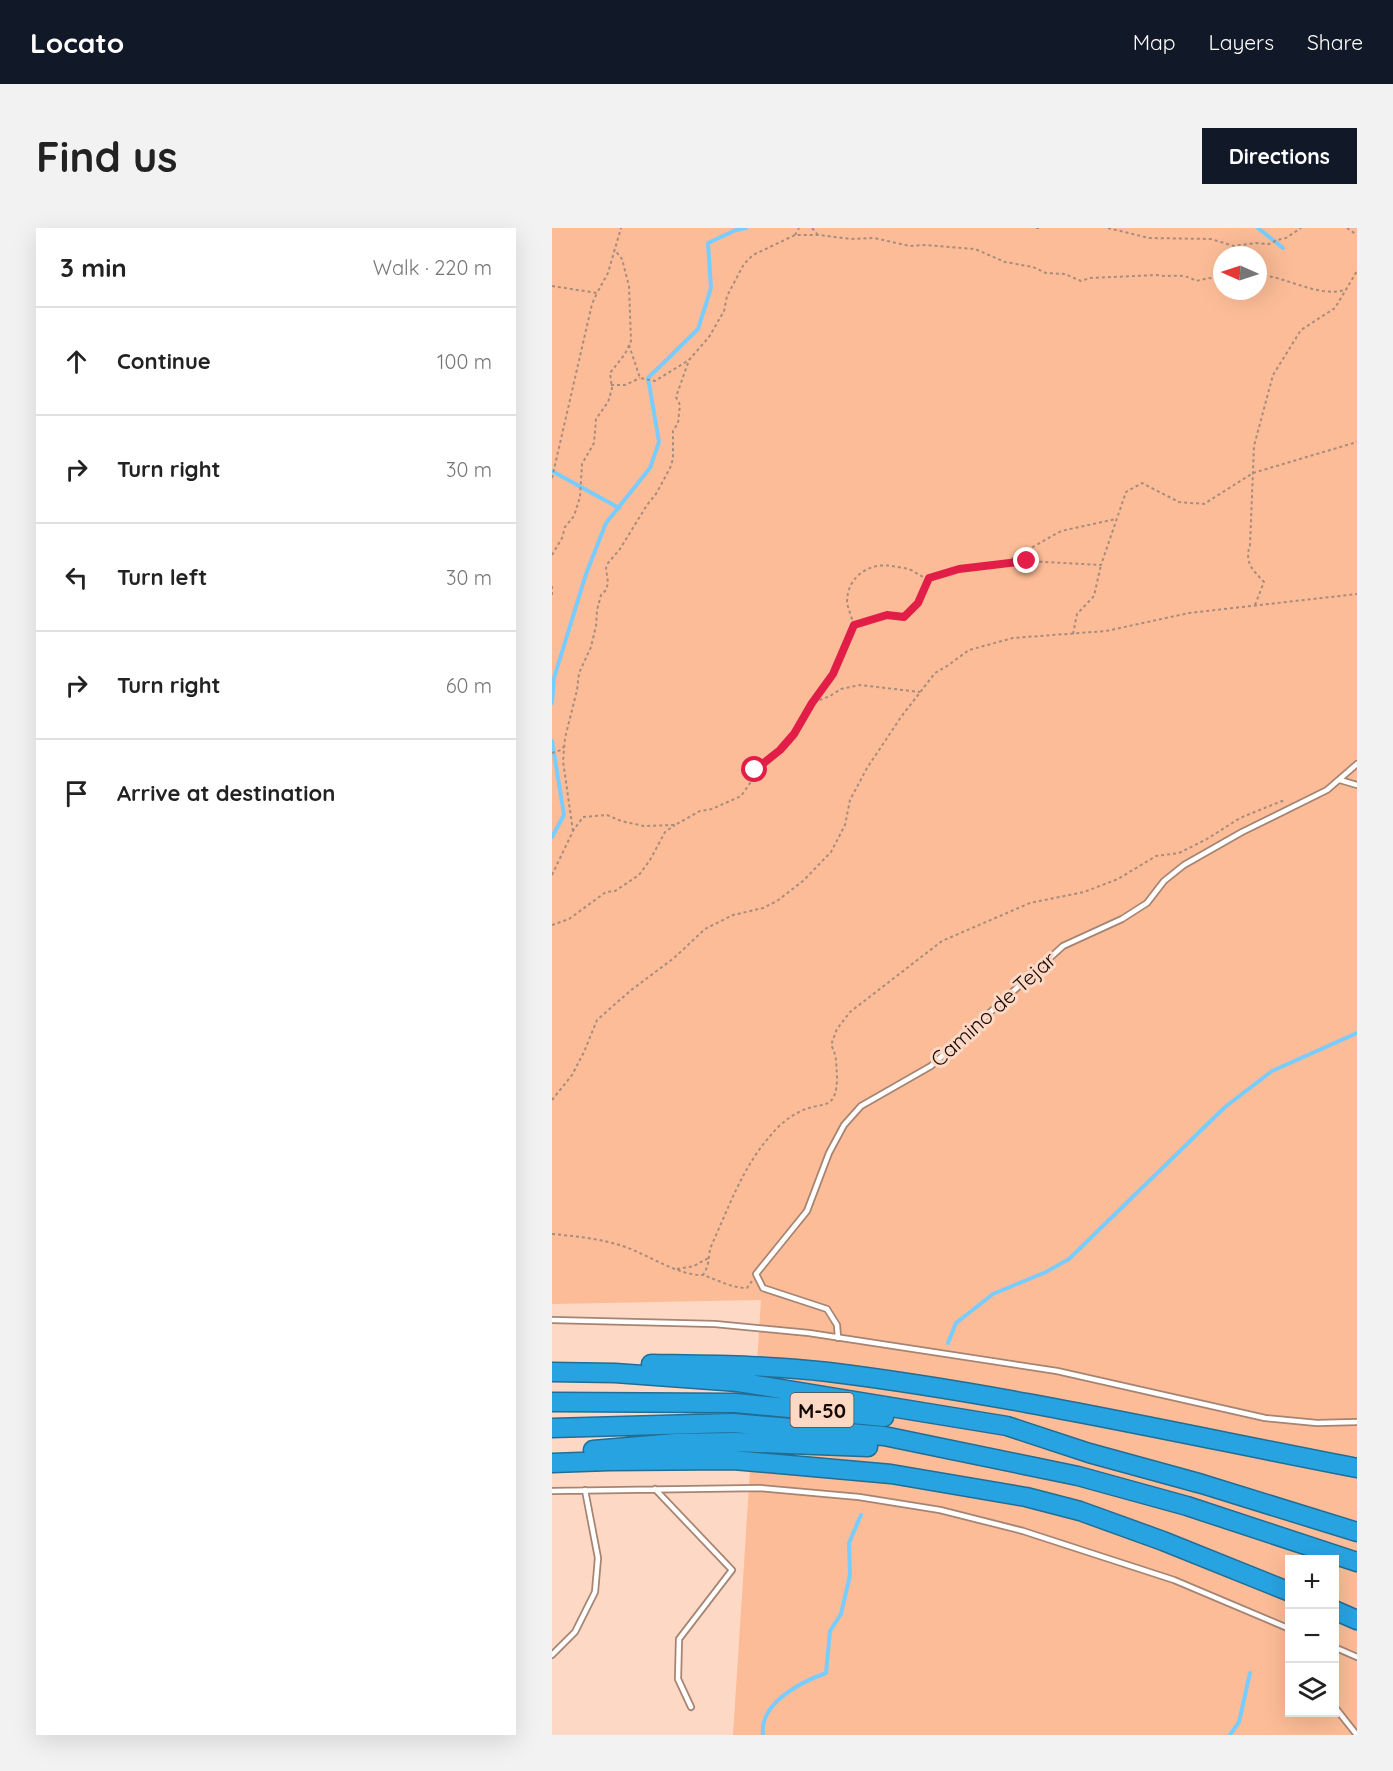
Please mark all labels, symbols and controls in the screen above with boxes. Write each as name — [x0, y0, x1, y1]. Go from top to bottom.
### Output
text: Locato — [30, 25, 124, 60]
text: Map — [1133, 29, 1176, 55]
text: Layers — [1209, 29, 1274, 55]
text: Share — [1307, 29, 1363, 55]
button: Directions — [1202, 128, 1357, 184]
text: Find us — [36, 130, 178, 183]
north arrow — [1213, 246, 1267, 300]
text: 3 min — [60, 251, 127, 284]
text: Walk · 220 m — [373, 255, 492, 280]
icon: ahead — [60, 345, 93, 378]
text: Continue — [117, 347, 211, 375]
text: 100 m — [437, 349, 492, 374]
icon: right — [60, 453, 93, 486]
text: Turn right — [117, 455, 221, 483]
text: 30 m — [446, 457, 492, 482]
route end — [1013, 547, 1039, 573]
icon: left — [60, 561, 93, 594]
text: Turn left — [117, 563, 207, 591]
text: 30 m — [446, 565, 492, 590]
icon: right — [60, 669, 93, 702]
text: Turn right — [117, 671, 221, 699]
text: 60 m — [446, 673, 492, 698]
route start — [741, 756, 767, 782]
icon: arrive — [60, 777, 93, 810]
text: Arrive at destination — [117, 779, 335, 807]
street label: Camino de Tejar — [925, 946, 1061, 1072]
road number: M-50 — [790, 1393, 854, 1427]
map controls — [1285, 1555, 1339, 1717]
button: + — [1285, 1555, 1339, 1609]
button: − — [1285, 1609, 1339, 1663]
button: layers — [1285, 1663, 1339, 1717]

